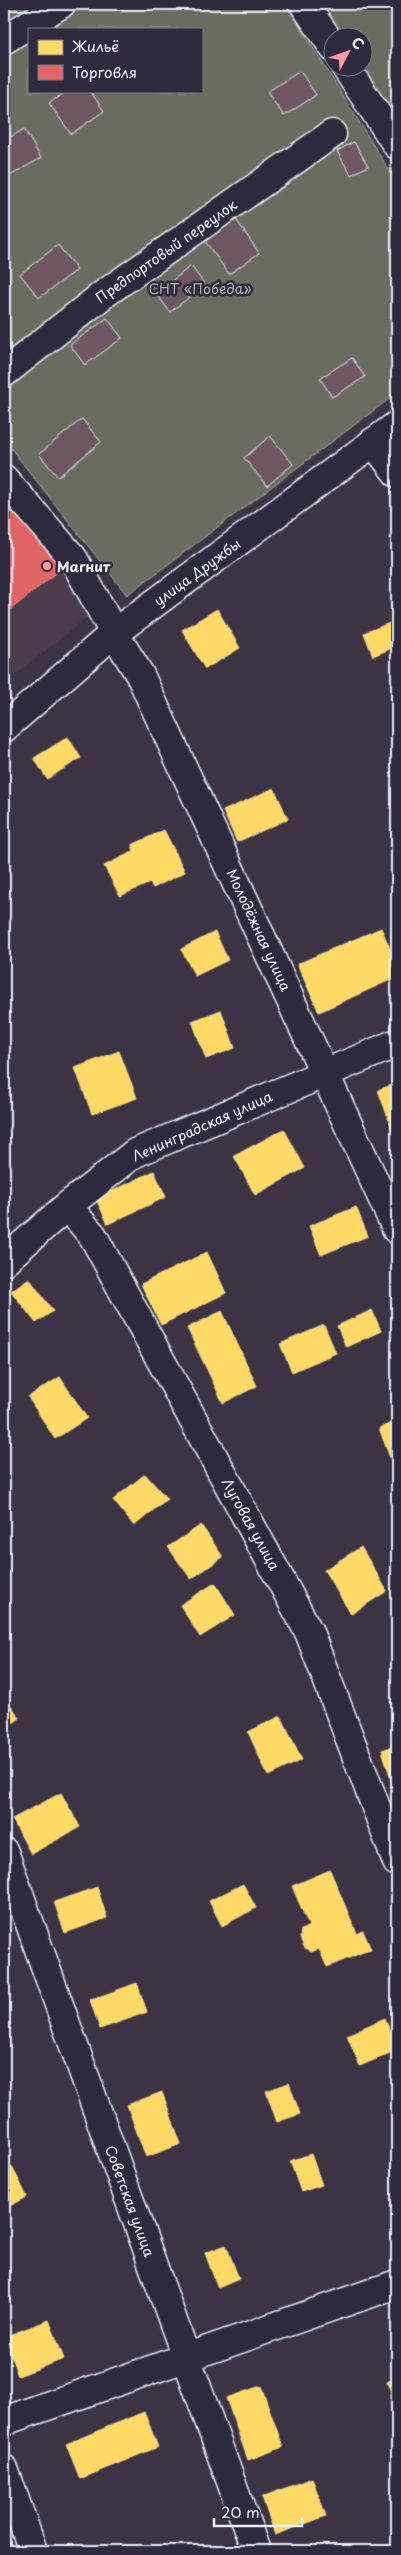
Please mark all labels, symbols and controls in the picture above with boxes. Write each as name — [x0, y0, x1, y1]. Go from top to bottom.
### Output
legend — [28, 28, 202, 92]
north arrow — [324, 28, 374, 78]
text: С — [347, 32, 370, 54]
text: Жильё — [71, 34, 119, 57]
text: Торговля — [72, 60, 137, 83]
street label: Предпортовый переулок — [91, 194, 241, 308]
park label: СНТ «Победа» — [149, 278, 251, 299]
street label: улица Дружбы — [149, 533, 245, 611]
place label: Магнит — [57, 556, 111, 577]
marker: Магнит — [41, 560, 53, 572]
street label: Молодёжная улица — [221, 865, 297, 995]
street label: Ленинградская улица — [129, 1086, 276, 1166]
street label: Луговая улица — [217, 1474, 285, 1574]
street label: Советская улица — [100, 2142, 160, 2260]
scale bar — [214, 2495, 301, 2527]
text: 20 m — [221, 2500, 260, 2523]

